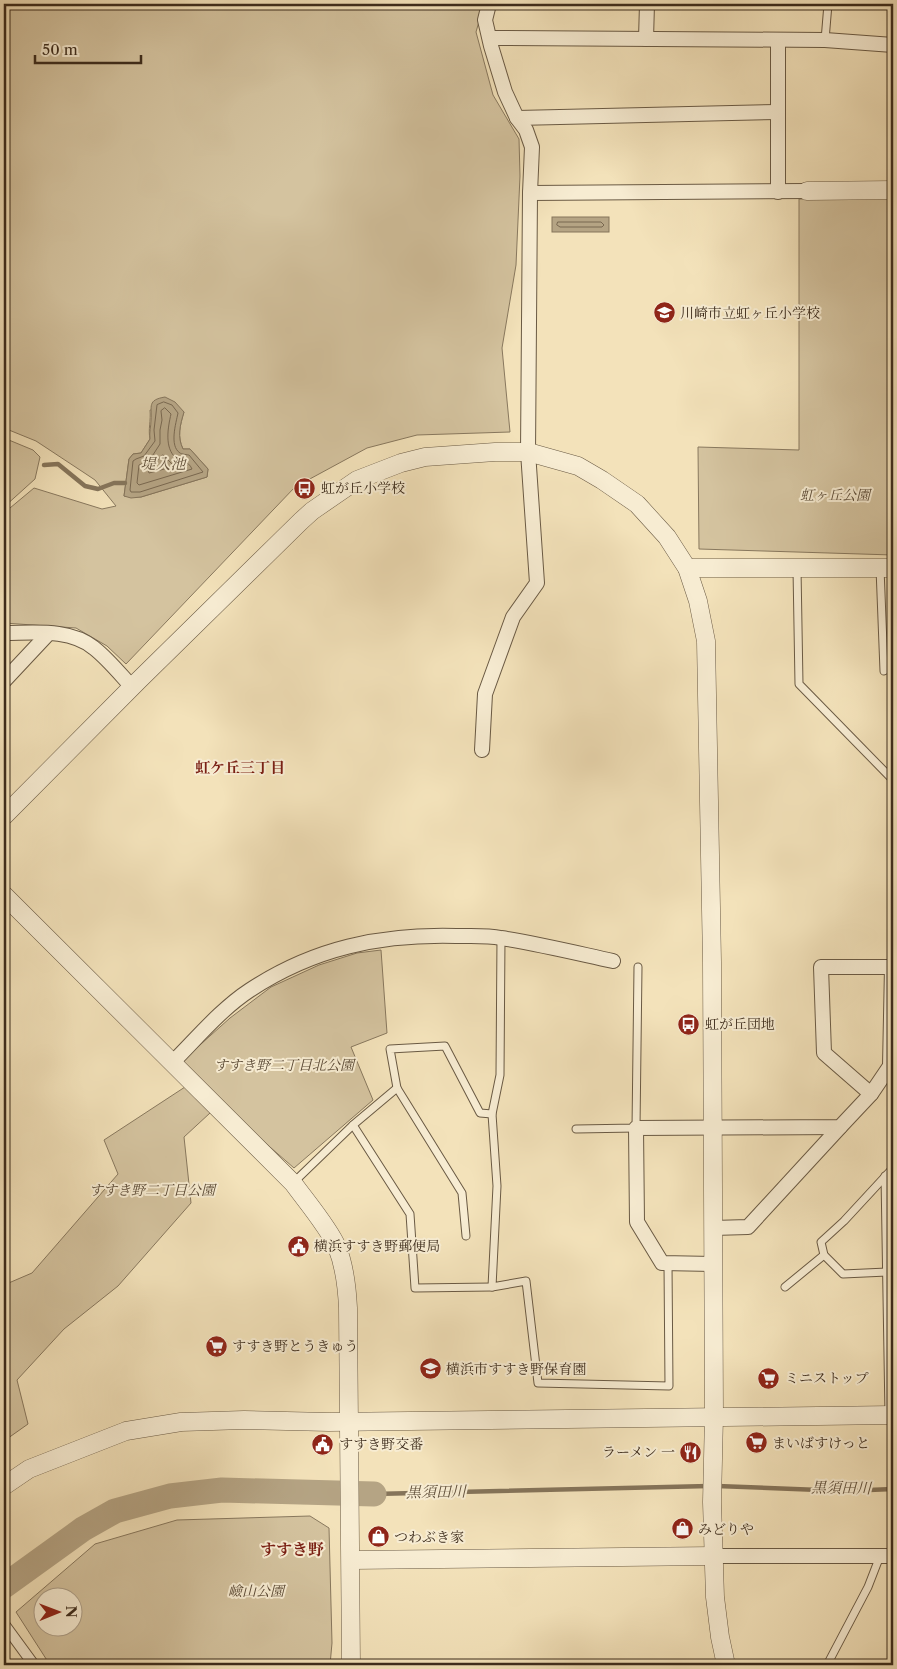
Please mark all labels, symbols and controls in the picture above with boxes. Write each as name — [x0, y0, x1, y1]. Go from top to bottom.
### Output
scale bar — [35, 32, 141, 64]
text: 50 m — [42, 40, 78, 59]
school or university icon: 川崎市立虹ヶ丘小学校 — [652, 301, 676, 325]
place label: 川崎市立虹ヶ丘小学校 — [680, 304, 820, 322]
water label: 堤入池 — [140, 454, 187, 473]
bus stop icon: 虹が丘小学校 — [293, 476, 317, 500]
place label: 虹が丘小学校 — [321, 479, 405, 497]
park label: 虹ヶ丘公園 — [800, 486, 872, 504]
district label: 虹ケ丘三丁目 — [195, 758, 285, 777]
bus stop icon: 虹が丘団地 — [677, 1012, 701, 1036]
place label: 虹が丘団地 — [705, 1015, 775, 1033]
park label: すすき野二丁目北公園 — [214, 1056, 356, 1074]
park label: すすき野二丁目公園 — [89, 1181, 217, 1199]
public building icon: 横浜すすき野郵便局 — [286, 1234, 310, 1258]
place label: 横浜すすき野郵便局 — [314, 1237, 440, 1255]
supermarket icon: すすき野とうきゅう — [204, 1334, 228, 1358]
place label: すすき野とうきゅう — [232, 1337, 358, 1355]
school or university icon: 横浜市すすき野保育園 — [418, 1357, 442, 1381]
place label: 横浜市すすき野保育園 — [446, 1360, 586, 1378]
supermarket icon: ミニストップ — [757, 1366, 781, 1390]
place label: ミニストップ — [785, 1369, 869, 1387]
supermarket icon: まいばすけっと — [744, 1431, 768, 1455]
public building icon: すすき野交番 — [311, 1432, 335, 1456]
place label: まいばすけっと — [772, 1434, 870, 1452]
place label: すすき野交番 — [339, 1435, 423, 1453]
restaurant icon: ラーメン 一 — [679, 1440, 703, 1464]
place label: ラーメン 一 — [602, 1443, 675, 1461]
water label: 黒須田川 — [811, 1477, 873, 1498]
water label: 黒須田川 — [406, 1481, 468, 1502]
shop icon: みどりや — [670, 1517, 694, 1541]
place label: みどりや — [698, 1520, 754, 1538]
shop icon: つわぶき家 — [366, 1525, 390, 1549]
place label: つわぶき家 — [394, 1528, 464, 1546]
district label: すすき野 — [260, 1539, 324, 1559]
park label: 嶮山公園 — [228, 1582, 286, 1600]
north arrow — [32, 1586, 82, 1636]
text: N — [62, 1606, 80, 1618]

